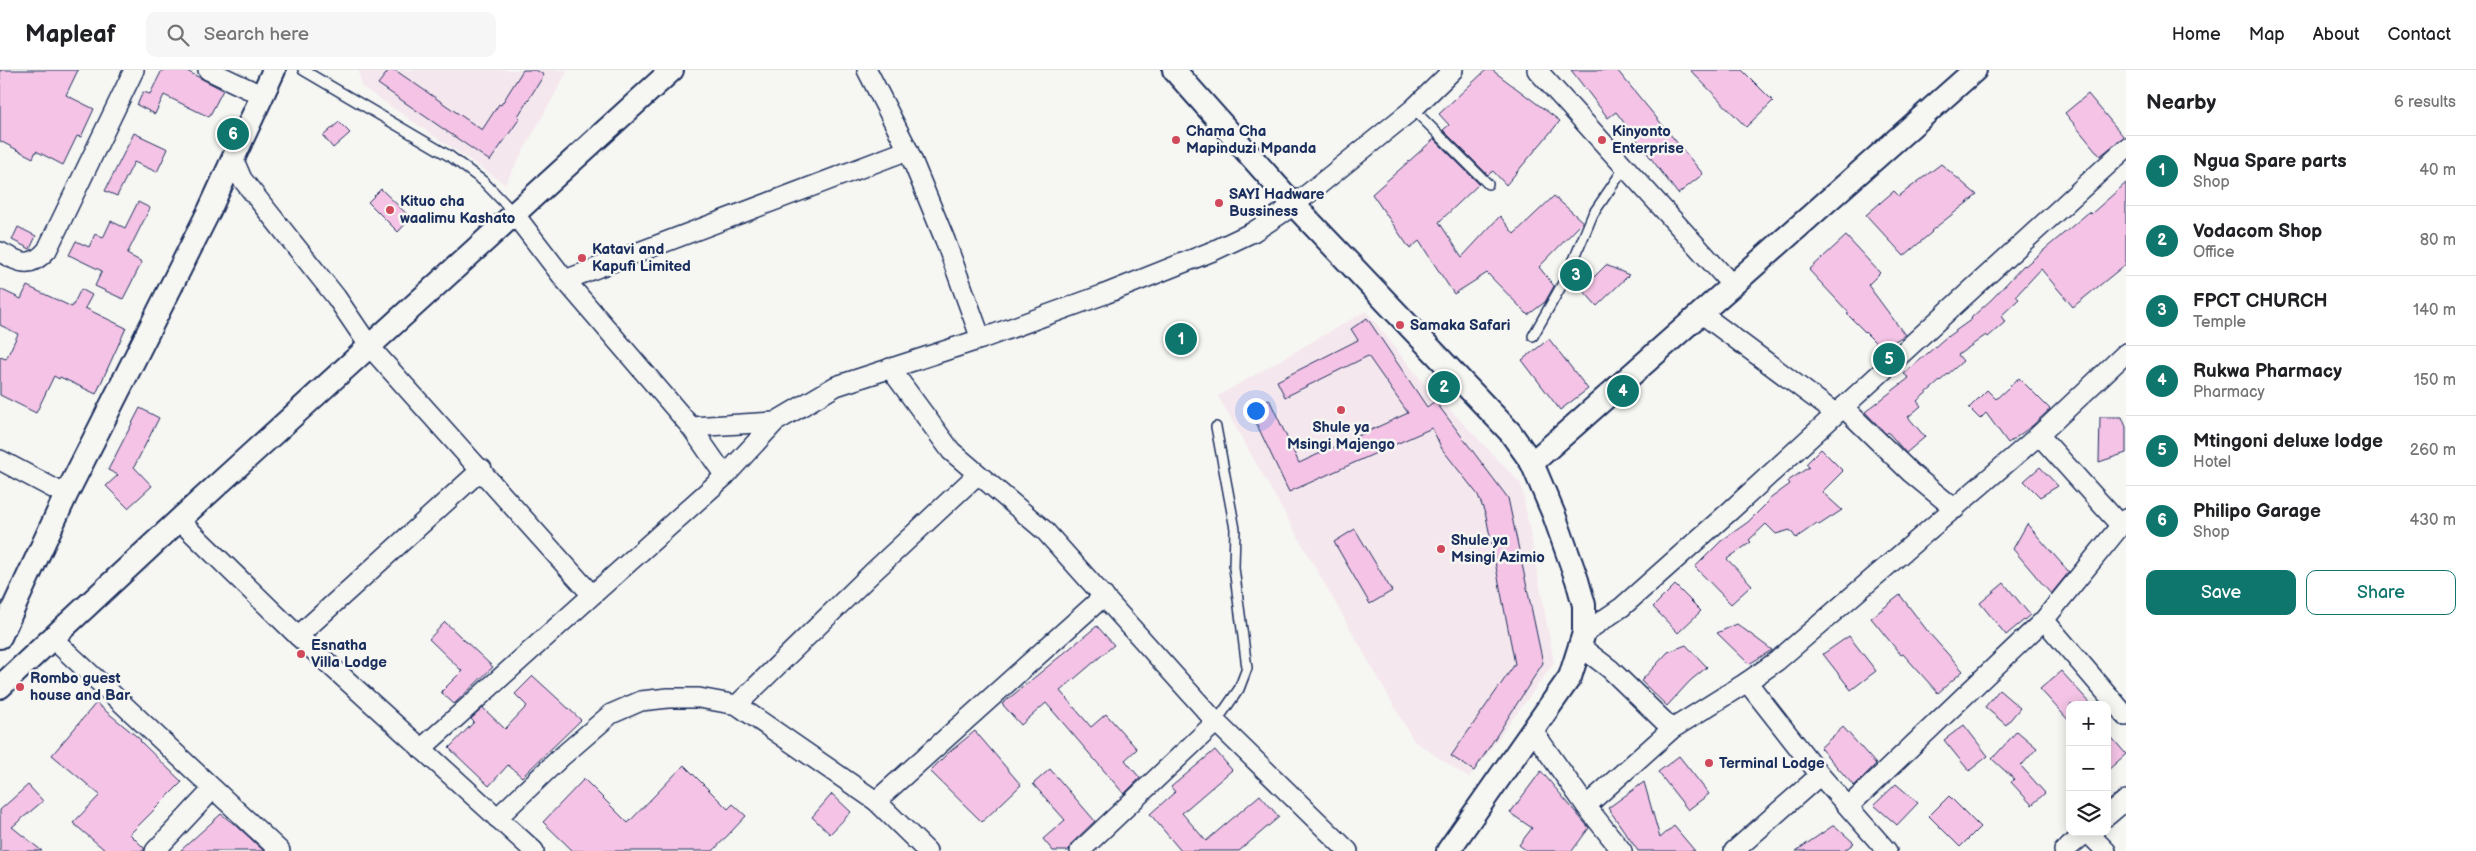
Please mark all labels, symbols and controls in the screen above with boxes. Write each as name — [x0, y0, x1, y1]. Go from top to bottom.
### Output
search box — [146, 12, 496, 57]
text: Mapleaf — [25, 20, 116, 49]
icon: search — [164, 21, 192, 49]
text: Search here — [204, 23, 309, 46]
text: Home — [2172, 24, 2221, 45]
text: Map — [2249, 24, 2285, 45]
text: About — [2313, 24, 2360, 45]
text: Contact — [2388, 24, 2451, 45]
text: Nearby — [2146, 90, 2216, 115]
text: 6 results — [2394, 93, 2456, 112]
pin: 6 — [217, 115, 249, 153]
place label: Chama Cha Mapinduzi Mpanda — [1186, 122, 1316, 158]
place label: Kinyonto Enterprise — [1612, 122, 1684, 158]
marker: Chama Cha Mapinduzi Mpanda — [1170, 134, 1182, 146]
marker: Kinyonto Enterprise — [1596, 134, 1608, 146]
text: Ngua Spare parts — [2193, 150, 2347, 173]
text: 1 — [2159, 161, 2165, 180]
text: 40 m — [2419, 161, 2456, 180]
text: Shop — [2193, 173, 2230, 192]
place label: SAYI Hadware Bussiness — [1229, 185, 1325, 221]
place label: Kituo cha waalimu Kashato — [400, 192, 516, 228]
marker: SAYI Hadware Bussiness — [1213, 197, 1225, 209]
marker: Kituo cha waalimu Kashato — [384, 204, 396, 216]
text: Vodacom Shop — [2193, 220, 2322, 243]
text: 2 — [2157, 231, 2167, 250]
text: 80 m — [2420, 231, 2456, 250]
place label: Katavi and Kapufi Limited — [592, 240, 691, 276]
text: Office — [2193, 243, 2235, 262]
marker: Katavi and Kapufi Limited — [576, 252, 588, 264]
pin: 3 — [1560, 256, 1592, 294]
text: FPCT CHURCH — [2193, 290, 2327, 313]
text: 3 — [2157, 301, 2167, 320]
text: 140 m — [2413, 301, 2456, 320]
text: Temple — [2193, 313, 2246, 332]
place label: Samaka Safari — [1410, 316, 1511, 335]
marker: Samaka Safari — [1394, 319, 1406, 331]
pin: 1 — [1165, 320, 1197, 358]
pin: 5 — [1873, 340, 1905, 378]
text: Rukwa Pharmacy — [2193, 360, 2342, 383]
pin: 2 — [1428, 368, 1460, 406]
text: 4 — [2157, 371, 2167, 390]
text: 150 m — [2414, 371, 2456, 390]
pin: 4 — [1607, 372, 1639, 410]
text: Pharmacy — [2193, 383, 2265, 402]
your location — [1243, 398, 1269, 424]
marker: Shule ya Msingi Majengo — [1335, 404, 1347, 416]
place label: Shule ya Msingi Majengo — [1287, 418, 1396, 454]
text: Mtingoni deluxe lodge — [2193, 430, 2383, 453]
text: 5 — [2157, 441, 2167, 460]
text: 260 m — [2410, 441, 2456, 460]
text: Hotel — [2193, 453, 2231, 472]
text: Philipo Garage — [2193, 500, 2321, 523]
text: 6 — [2157, 511, 2167, 530]
text: 430 m — [2409, 511, 2456, 530]
text: Shop — [2193, 523, 2230, 542]
place label: Shule ya Msingi Azimio — [1451, 531, 1545, 567]
marker: Shule ya Msingi Azimio — [1435, 543, 1447, 555]
button: Save — [2146, 570, 2296, 615]
button: Share — [2306, 570, 2456, 615]
place label: Esnatha Villa Lodge — [311, 636, 387, 672]
marker: Esnatha Villa Lodge — [295, 648, 307, 660]
place label: Rombo guest house and Bar — [30, 669, 131, 705]
marker: Rombo guest house and Bar — [14, 681, 26, 693]
map controls — [2066, 701, 2111, 836]
button: + — [2066, 701, 2111, 746]
button: − — [2066, 746, 2111, 791]
place label: Terminal Lodge — [1719, 754, 1825, 773]
marker: Terminal Lodge — [1703, 757, 1715, 769]
button: layers — [2066, 791, 2111, 836]

